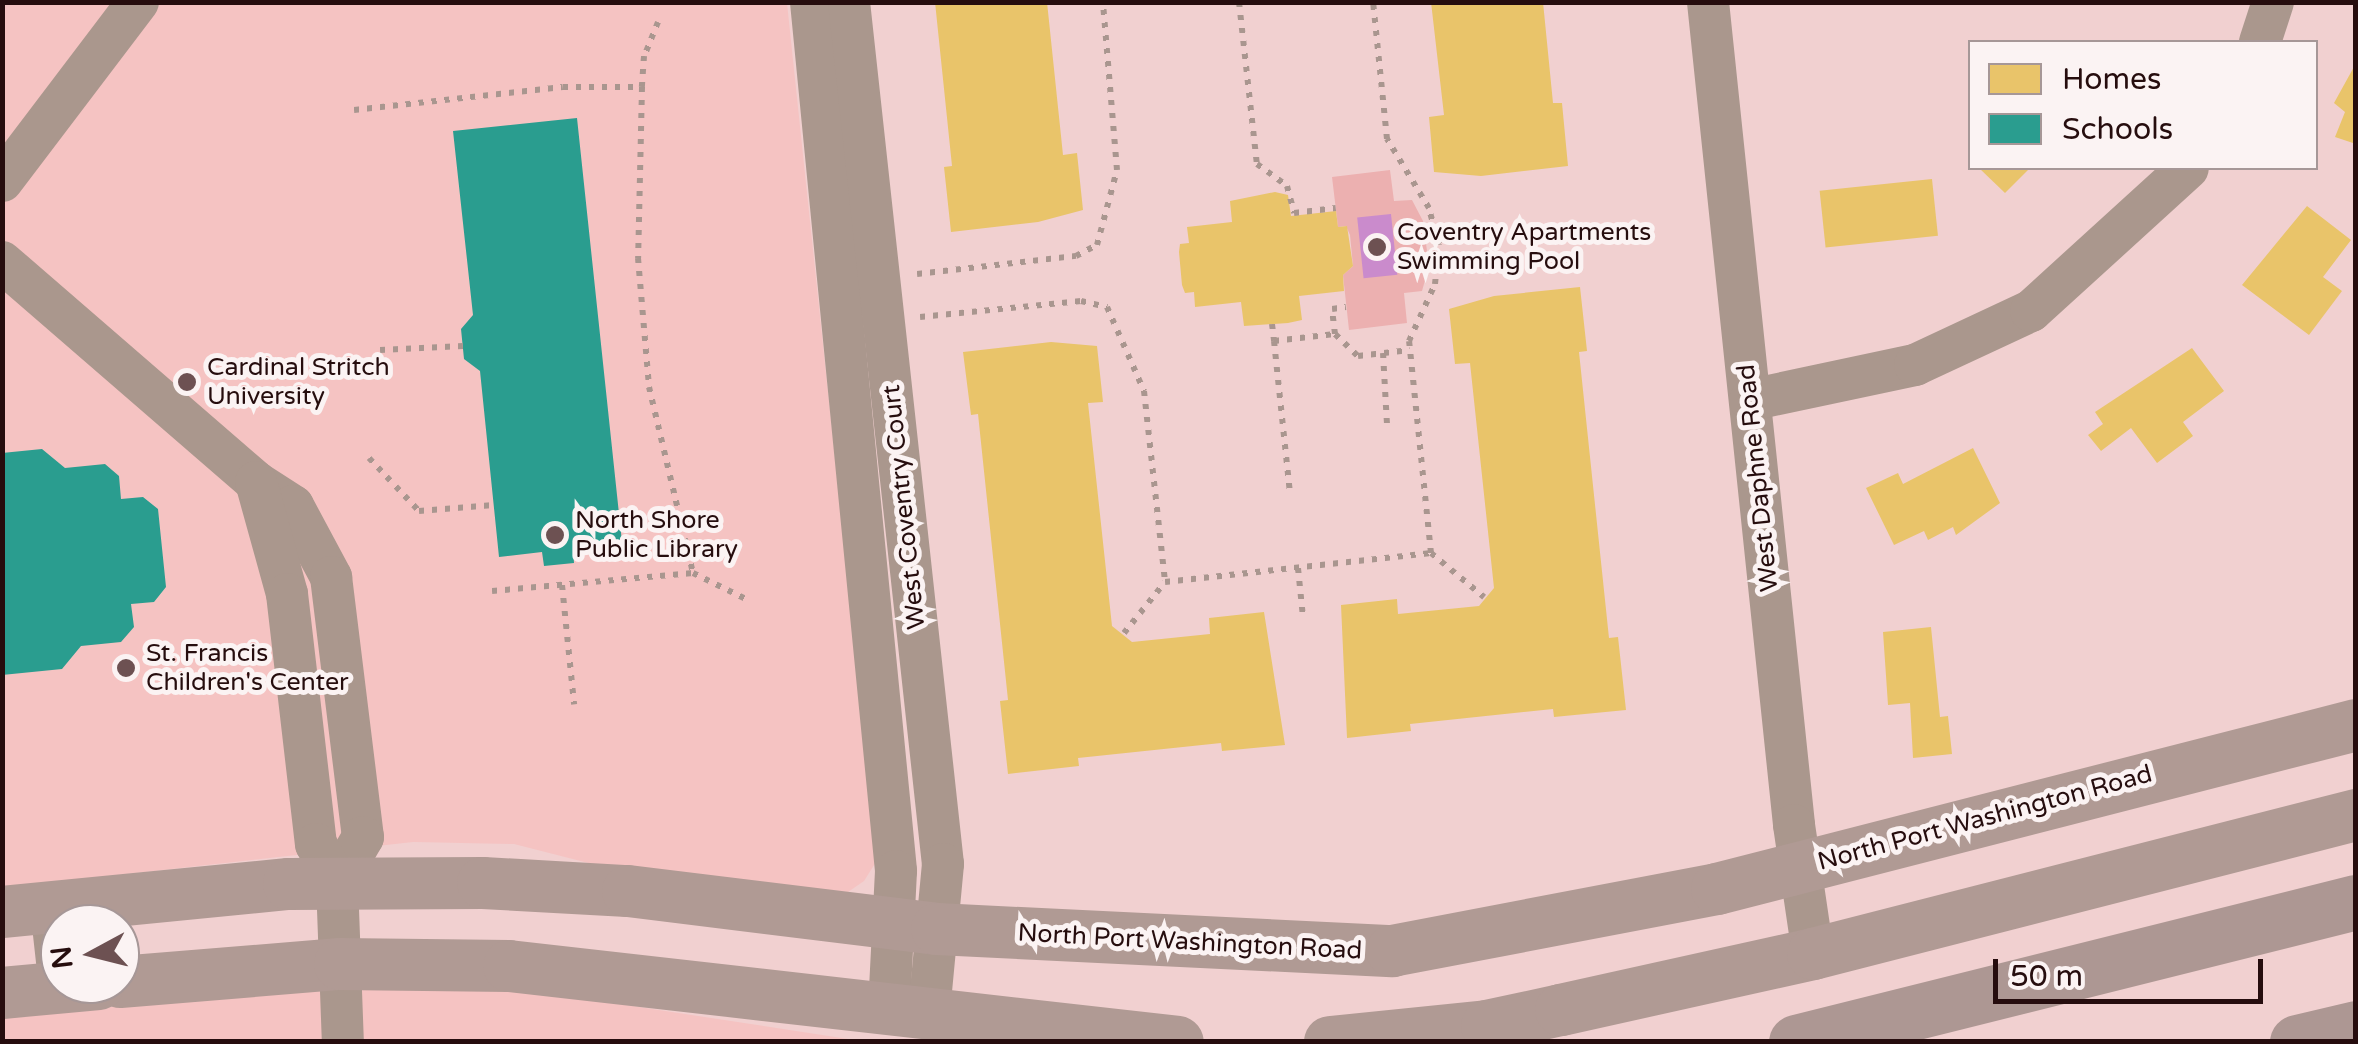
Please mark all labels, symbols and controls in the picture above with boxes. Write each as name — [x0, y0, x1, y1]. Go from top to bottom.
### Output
legend — [1968, 40, 2318, 170]
text: Homes — [2062, 61, 2161, 98]
text: Schools — [2062, 111, 2173, 148]
place label: Coventry Apartments Swimming Pool — [1397, 218, 1651, 277]
marker: Coventry Apartments Swimming Pool — [1366, 236, 1388, 258]
place label: Cardinal Stritch University — [207, 353, 390, 412]
street label: West Daphne Road — [1731, 363, 1785, 593]
marker: Cardinal Stritch University — [176, 371, 198, 393]
street label: West Coventry Court — [876, 383, 932, 631]
place label: North Shore Public Library — [575, 506, 738, 565]
marker: North Shore Public Library — [544, 524, 566, 546]
place label: St. Francis Children's Center — [146, 639, 349, 698]
marker: St. Francis Children's Center — [115, 657, 137, 679]
street label: North Port Washington Road — [1815, 759, 2155, 877]
north arrow — [40, 904, 140, 1004]
street label: North Port Washington Road — [1017, 918, 1363, 966]
scale bar — [1998, 939, 2268, 1001]
text: N — [44, 944, 80, 971]
text: 50 m — [2010, 958, 2083, 995]

